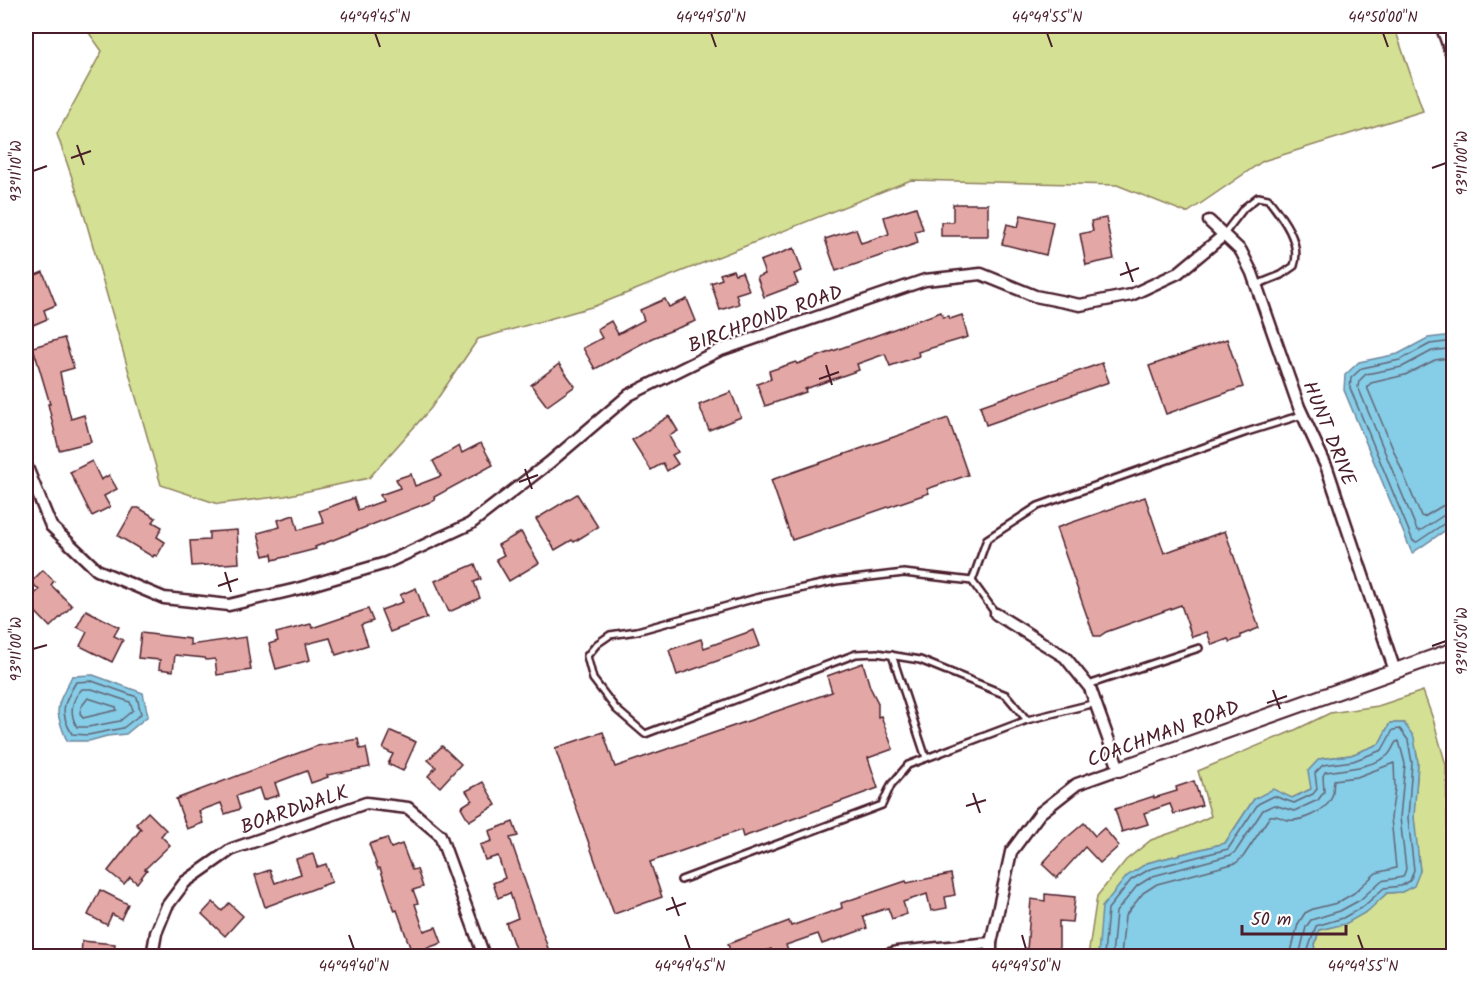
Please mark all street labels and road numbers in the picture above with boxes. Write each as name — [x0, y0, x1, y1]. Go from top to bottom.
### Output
street label: BIRCHPOND ROAD — [684, 277, 848, 363]
street label: HUNT DRIVE — [1293, 376, 1364, 492]
street label: COACHMAN ROAD — [1083, 692, 1245, 777]
street label: BOARDWALK — [236, 777, 353, 844]

